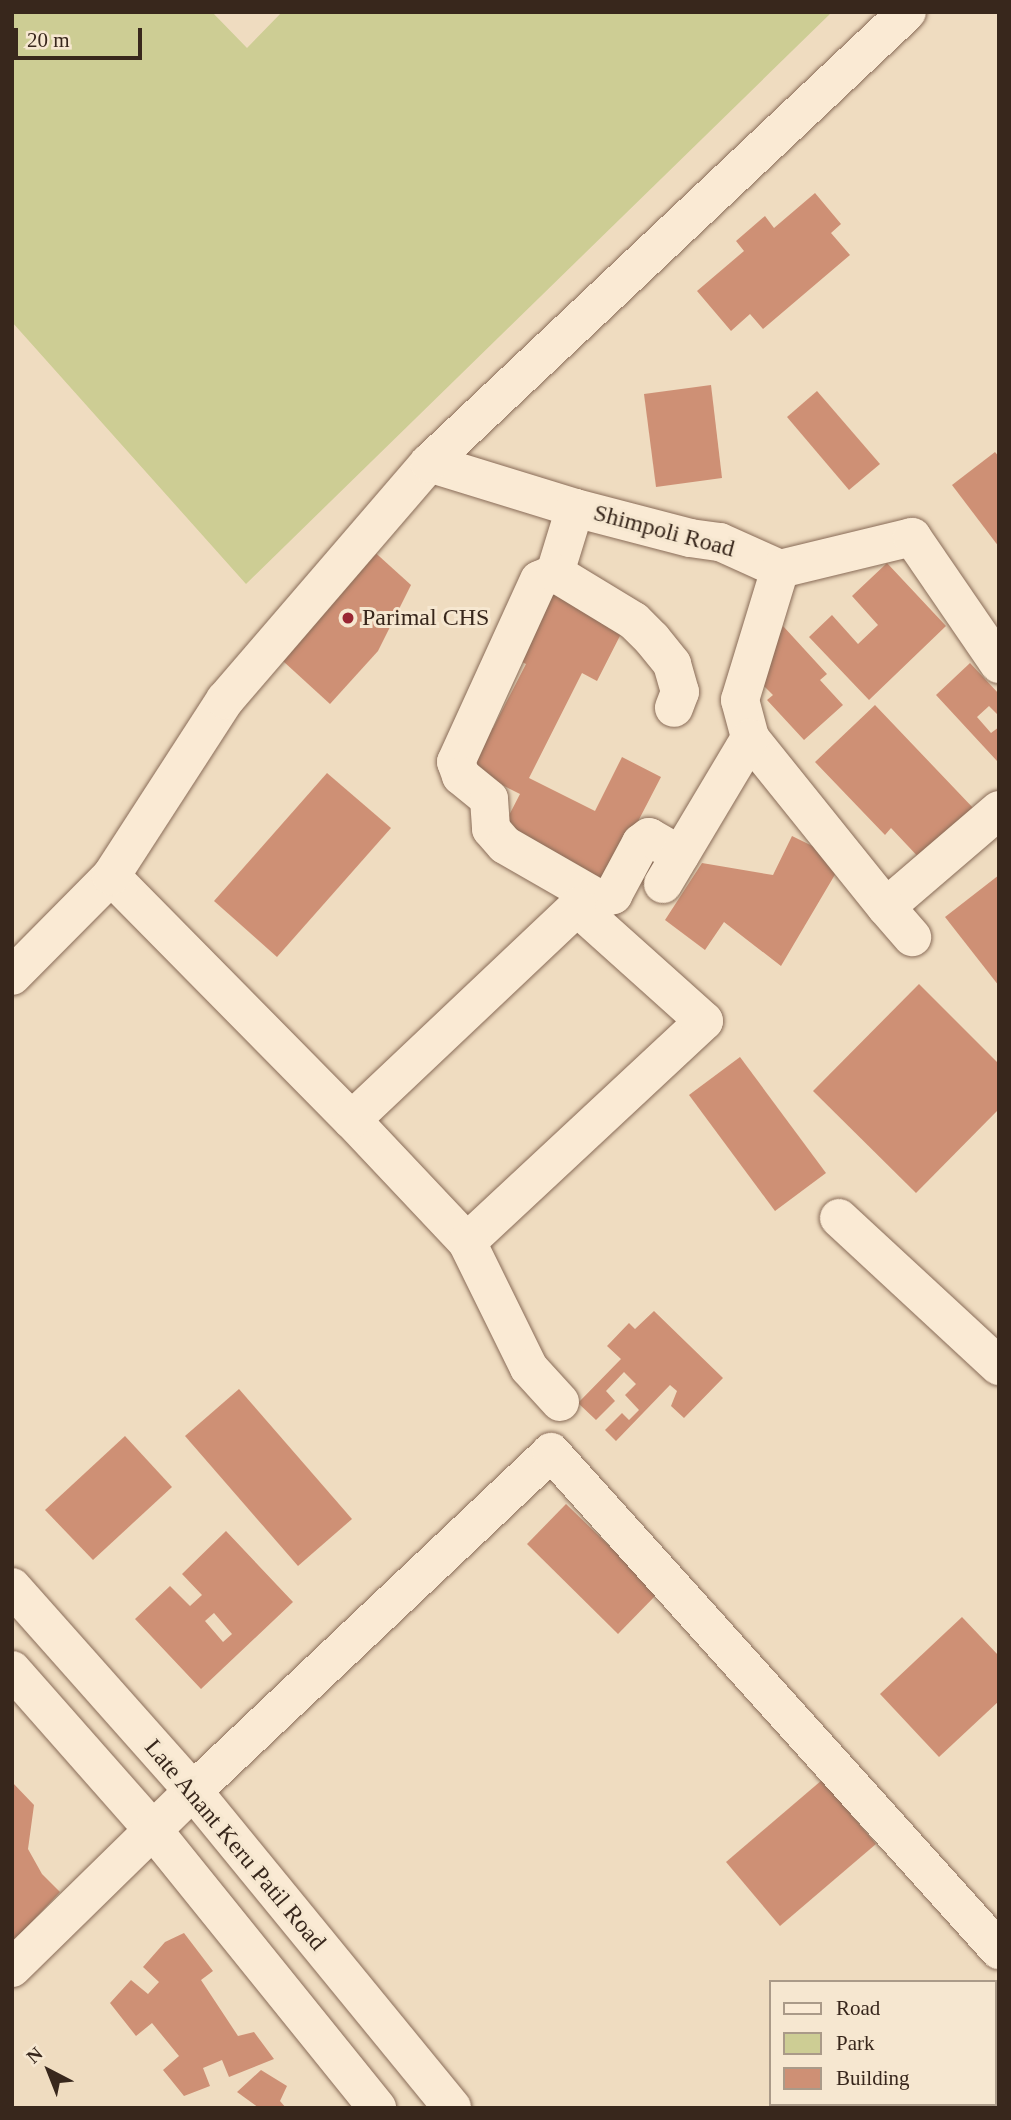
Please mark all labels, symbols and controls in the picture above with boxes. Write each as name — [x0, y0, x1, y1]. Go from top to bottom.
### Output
scale bar — [18, 14, 145, 58]
text: 20 m — [27, 28, 70, 52]
street label: Shimpoli Road — [590, 498, 738, 564]
place label: Parimal CHS — [362, 604, 489, 632]
marker: Parimal CHS — [340, 610, 356, 626]
street label: Late Anant Keru Patil Road — [138, 1733, 332, 1957]
legend — [769, 1980, 997, 2106]
text: Road — [836, 1996, 880, 2020]
text: Park — [836, 2031, 875, 2055]
north arrow — [14, 2036, 84, 2106]
text: N — [22, 2043, 47, 2067]
text: Building — [836, 2066, 910, 2090]

